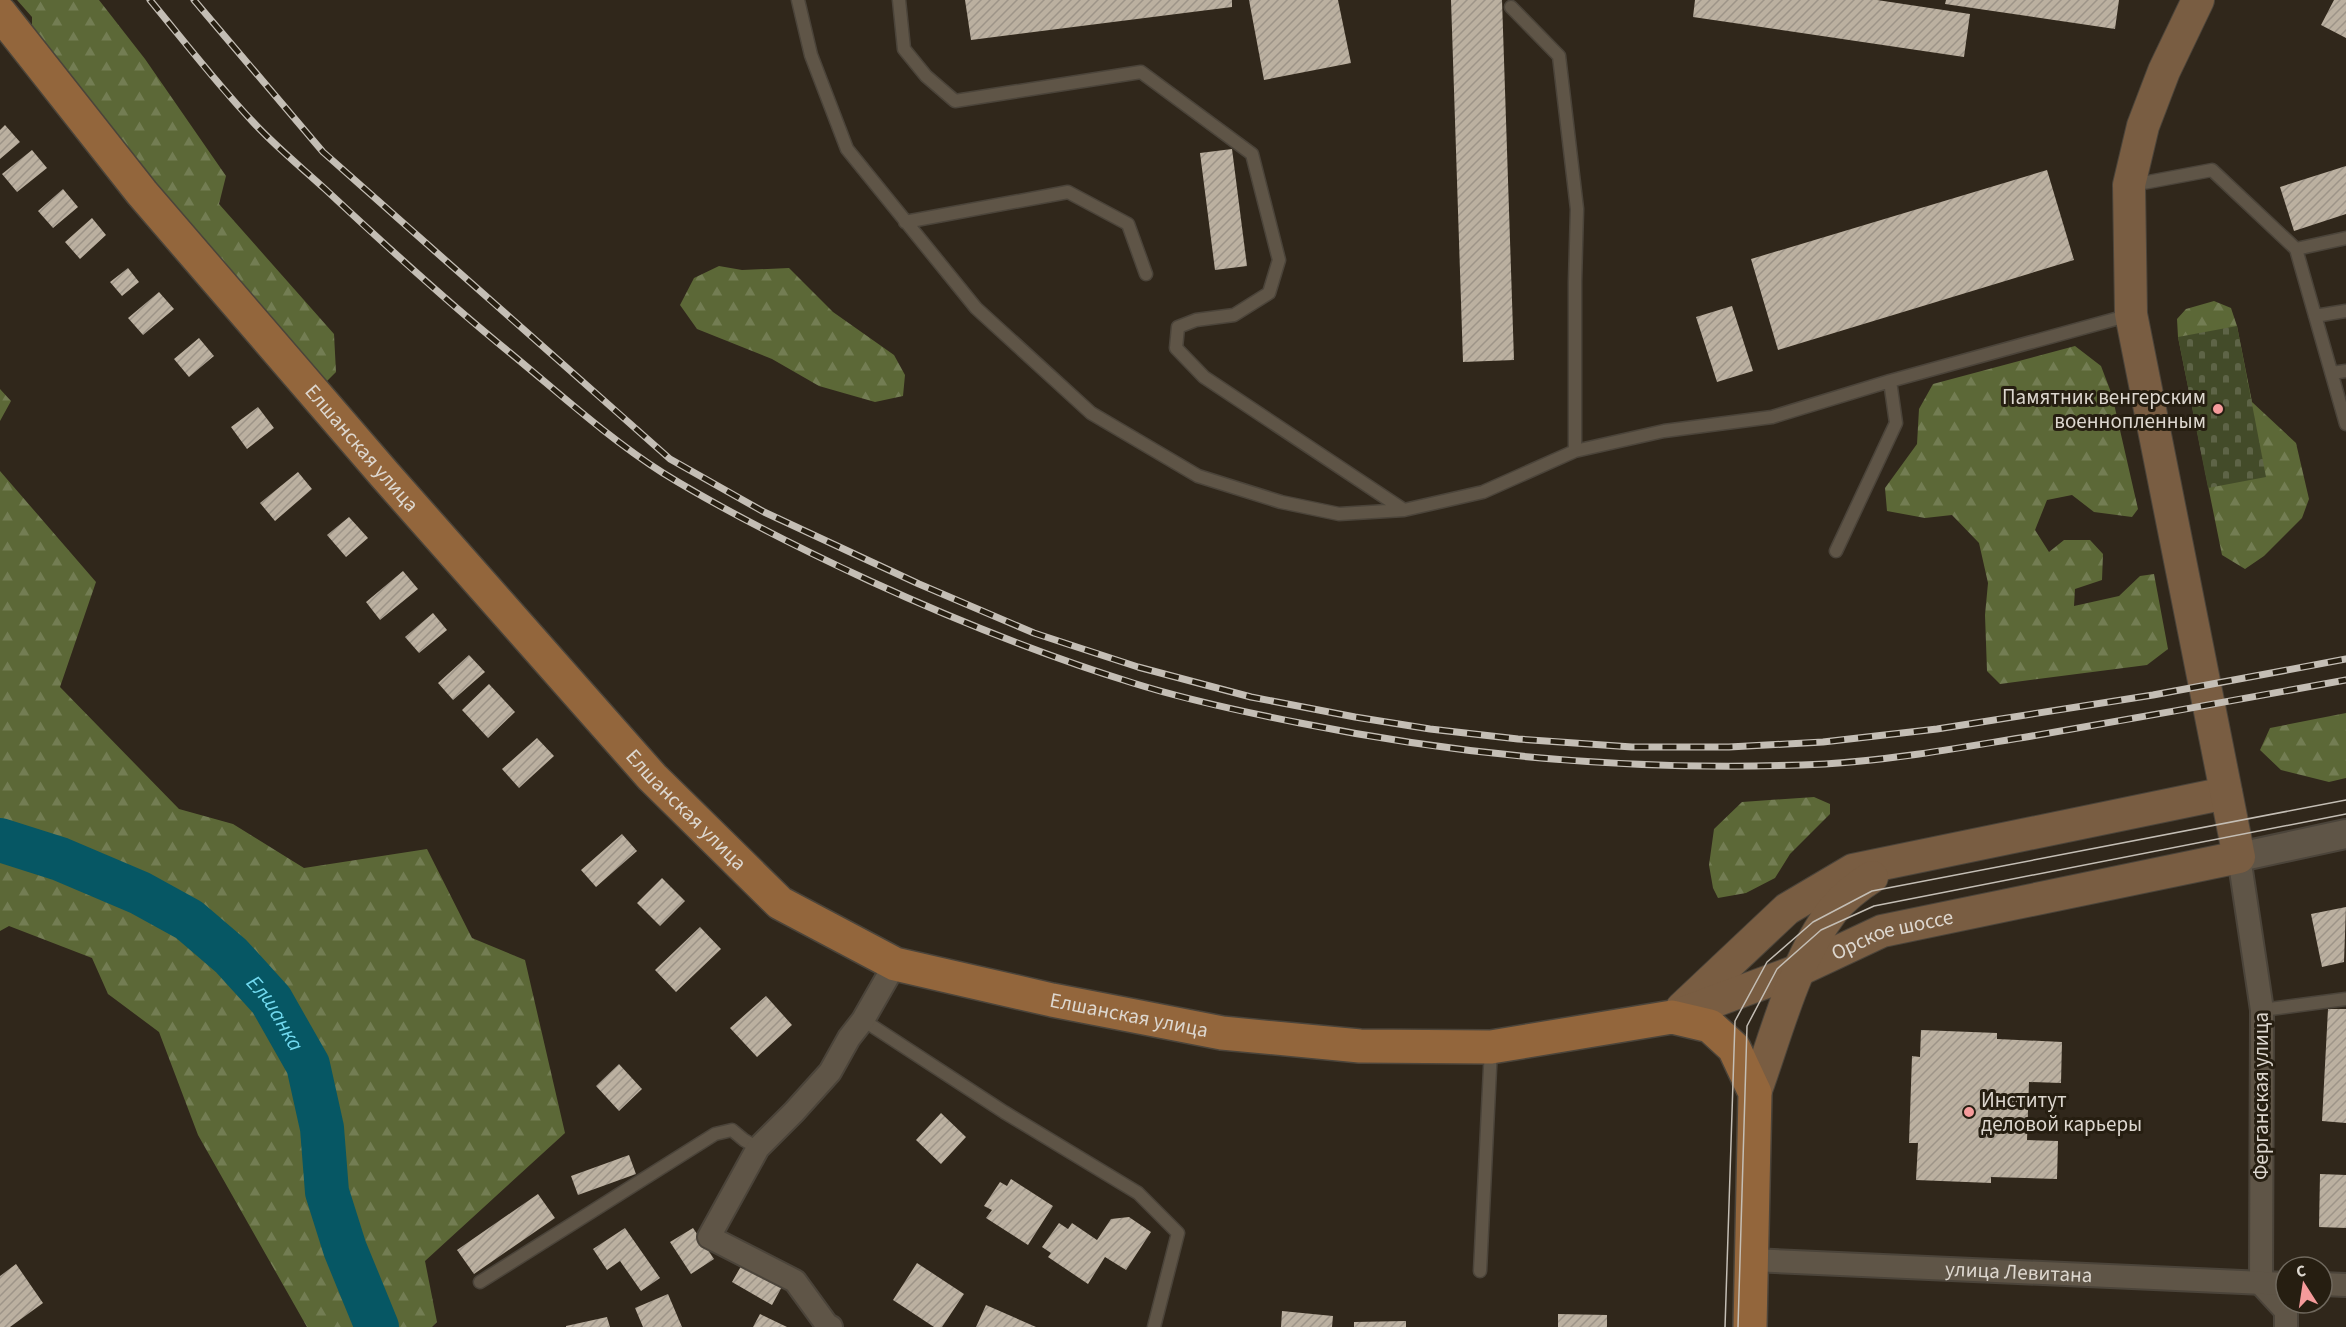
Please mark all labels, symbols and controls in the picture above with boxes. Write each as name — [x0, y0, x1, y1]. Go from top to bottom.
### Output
street label: Елшанская улица — [298, 377, 426, 519]
place label: Памятник венгерским военнопленным — [2002, 382, 2206, 436]
marker: Памятник венгерским военнопленным — [2211, 402, 2225, 416]
street label: Елшанская улица — [619, 742, 754, 877]
street label: Орское шоссе — [1826, 902, 1956, 968]
water label: Елшанка — [239, 968, 312, 1057]
street label: Елшанская улица — [1047, 985, 1211, 1045]
street label: Ферганская улица — [2246, 1012, 2276, 1180]
place label: Институт деловой карьеры — [1981, 1085, 2142, 1139]
marker: Институт деловой карьеры — [1962, 1105, 1976, 1119]
street label: улица Левитана — [1944, 1254, 2093, 1290]
north arrow — [2274, 1255, 2334, 1315]
text: С — [2294, 1260, 2308, 1283]

